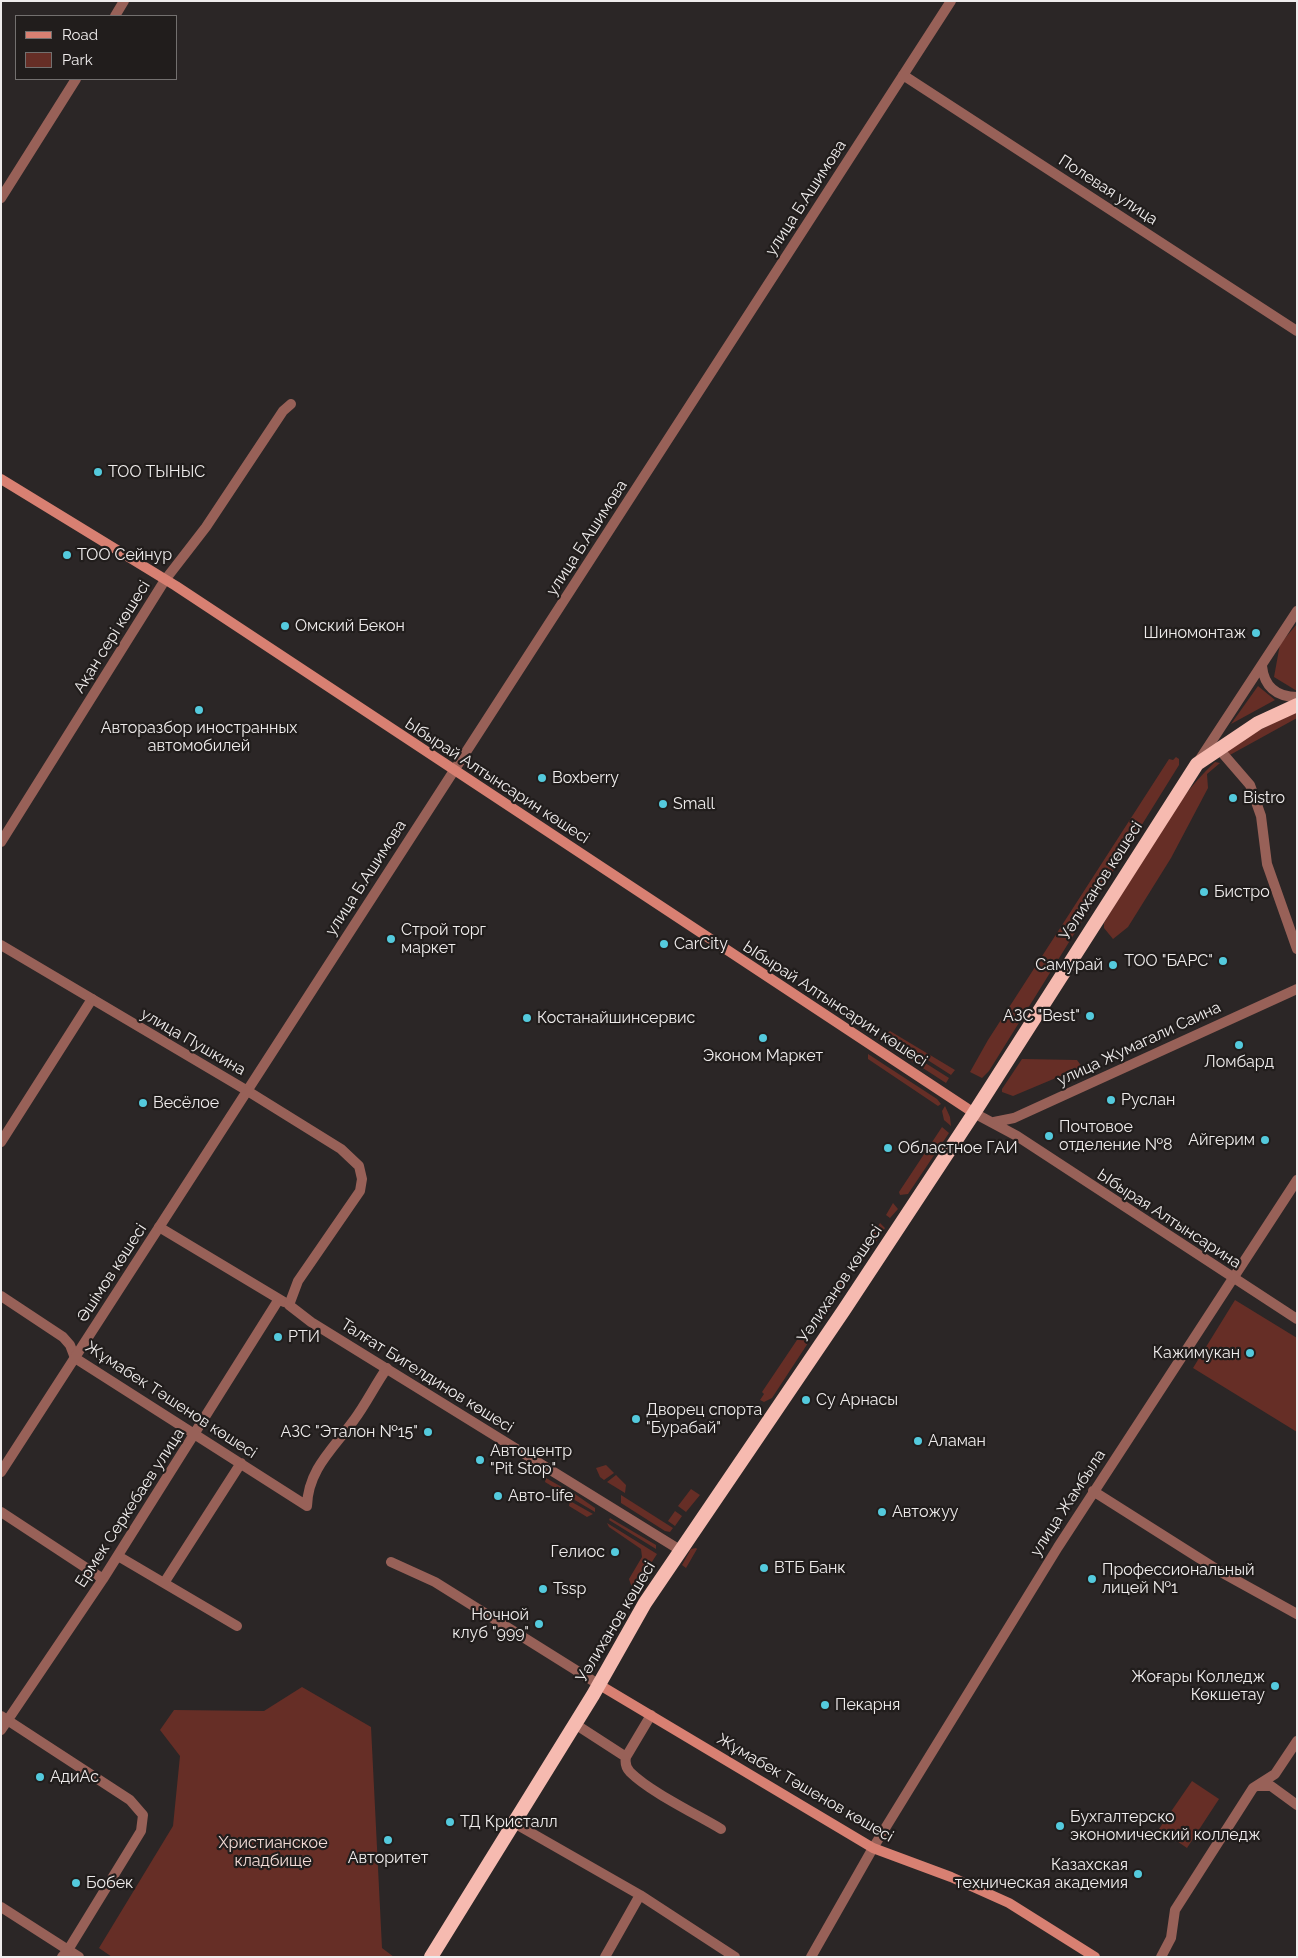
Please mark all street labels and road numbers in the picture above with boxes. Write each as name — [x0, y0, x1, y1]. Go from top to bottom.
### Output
street label: улица Б.Ашимова — [761, 137, 851, 259]
street label: Полевая улица — [1055, 151, 1161, 229]
street label: улица Б.Ашимова — [542, 477, 632, 599]
street label: Ақан сері көшесі — [70, 577, 154, 697]
street label: Ыбырай Алтынсарин көшесі — [401, 714, 593, 848]
street label: улица Б.Ашимова — [321, 817, 411, 939]
street label: Уәлиханов көшесі — [1055, 818, 1147, 944]
street label: Ыбырай Алтынсарин көшесі — [739, 937, 931, 1071]
street label: улица Жумагали Саина — [1054, 998, 1224, 1090]
street label: улица Пушкина — [137, 1004, 249, 1080]
street label: Ыбырая Алтынсарина — [1093, 1165, 1245, 1273]
street label: Әшімов көшесі — [73, 1220, 151, 1326]
street label: Уәлиханов көшесі — [793, 1221, 887, 1347]
street label: Талғат Бигелдинов көшесі — [337, 1315, 517, 1437]
street label: Жұмабек Тәшенов көшесі — [82, 1337, 260, 1463]
street label: Ермек Серкебаев улица — [71, 1425, 189, 1591]
street label: улица Жамбыла — [1026, 1446, 1110, 1560]
street label: Уәлиханов көшесі — [572, 1558, 660, 1686]
street label: Жұмабек Тәшенов көшесі — [713, 1730, 897, 1846]

